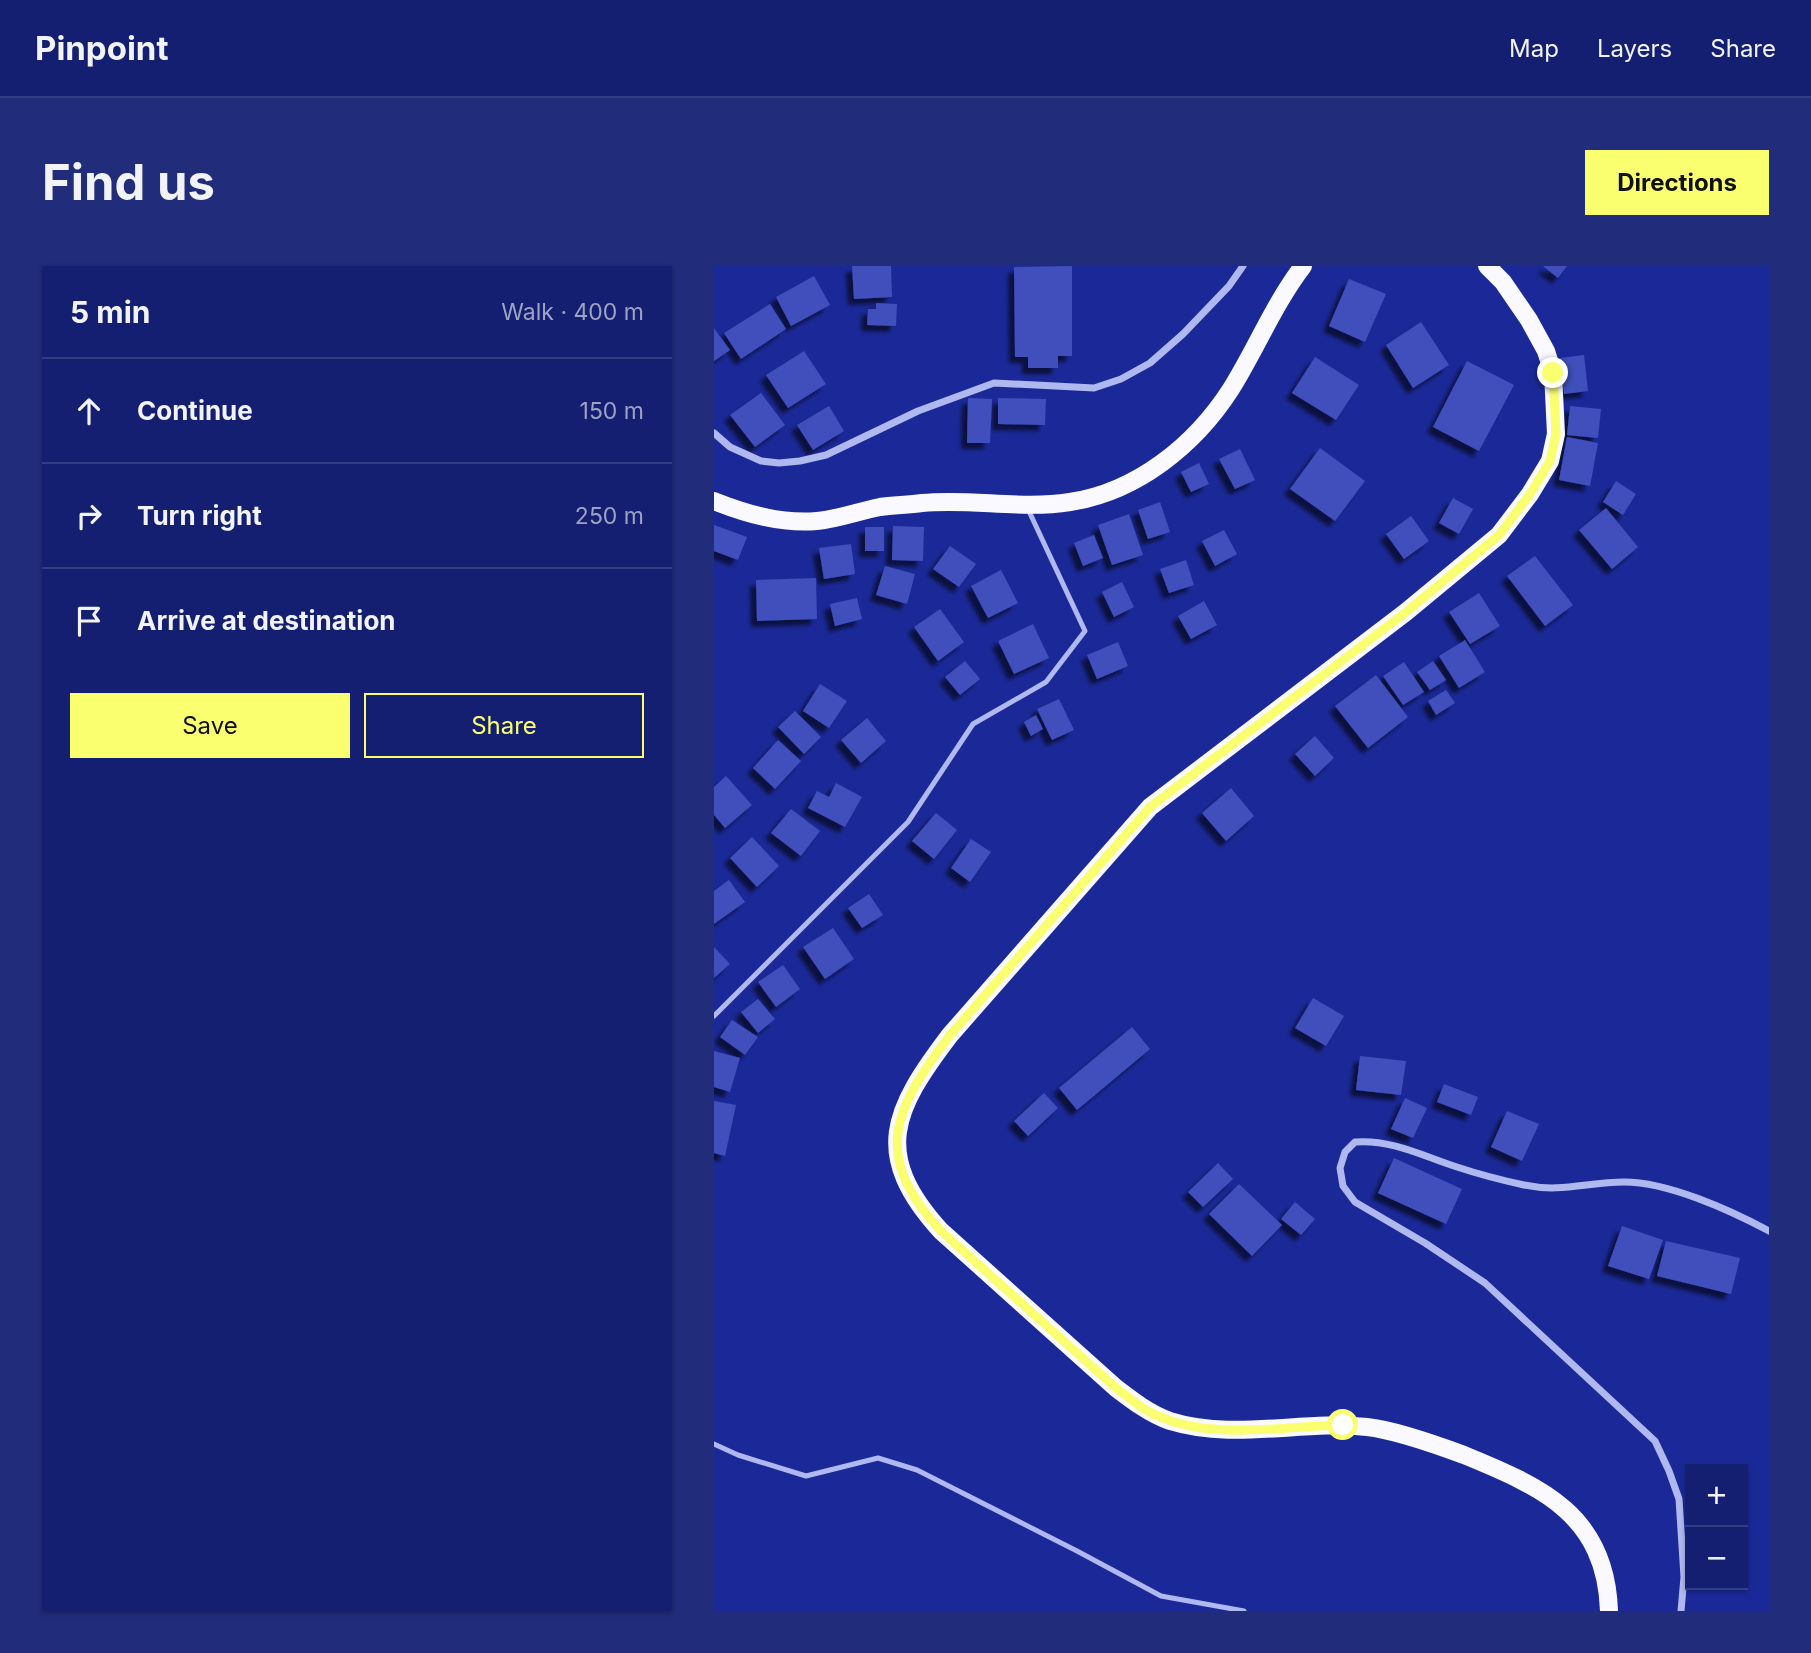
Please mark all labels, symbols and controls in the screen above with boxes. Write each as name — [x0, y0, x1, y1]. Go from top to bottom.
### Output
text: Pinpoint — [35, 28, 168, 68]
text: Map — [1509, 34, 1559, 63]
text: Layers — [1597, 34, 1672, 63]
text: Share — [1710, 34, 1776, 63]
button: Directions — [1585, 150, 1769, 215]
text: Find us — [42, 153, 215, 212]
text: 5 min — [70, 294, 150, 330]
text: Walk · 400 m — [501, 298, 644, 326]
route end — [1537, 357, 1568, 388]
icon: ahead — [70, 392, 108, 430]
text: Continue — [137, 395, 253, 426]
text: 150 m — [580, 397, 644, 425]
icon: right — [70, 497, 108, 535]
text: Turn right — [137, 500, 262, 531]
text: 250 m — [575, 502, 644, 530]
icon: arrive — [70, 602, 108, 640]
text: Arrive at destination — [137, 605, 396, 636]
button: Save — [70, 693, 350, 758]
button: Share — [364, 693, 644, 758]
route start — [1327, 1409, 1358, 1440]
map controls — [1685, 1464, 1748, 1590]
button: + — [1685, 1464, 1748, 1527]
button: − — [1685, 1527, 1748, 1590]

